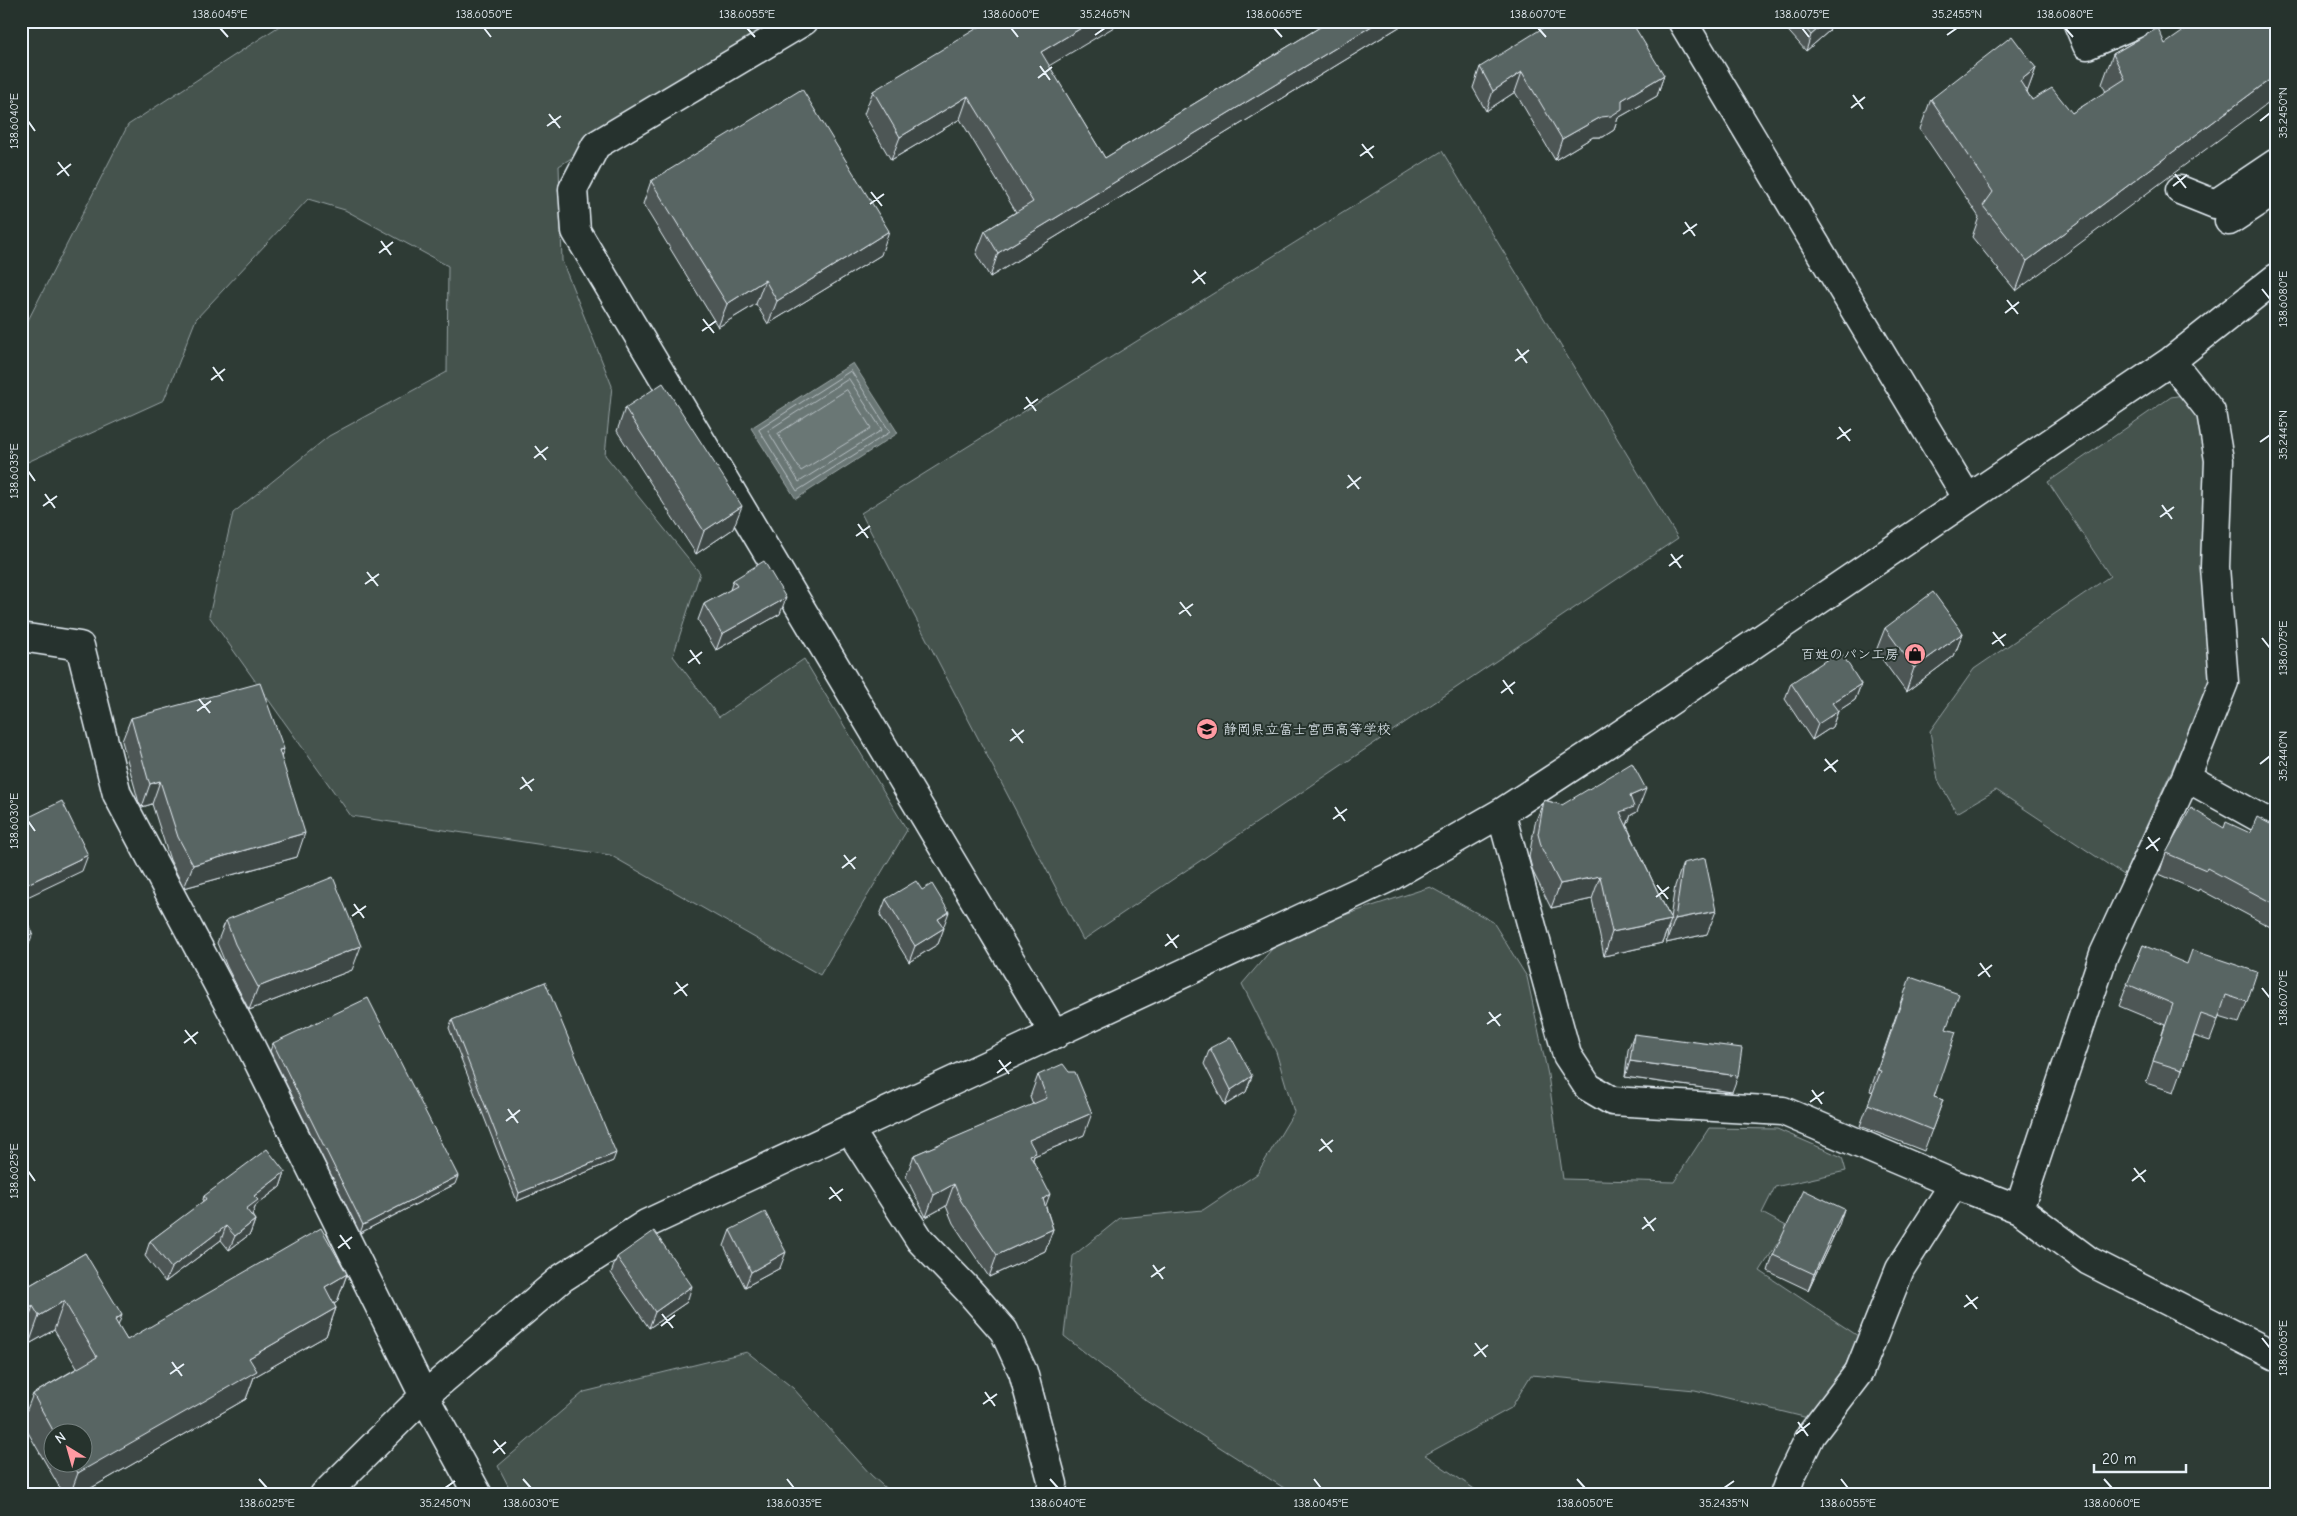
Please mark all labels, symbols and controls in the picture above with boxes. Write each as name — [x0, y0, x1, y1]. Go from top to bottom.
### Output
text: 138.6045°E — [192, 7, 248, 21]
text: 138.6050°E — [456, 7, 512, 21]
text: 138.6055°E — [719, 7, 775, 21]
text: 138.6060°E — [983, 7, 1039, 21]
text: 35.2465°N — [1080, 7, 1130, 21]
text: 138.6065°E — [1246, 7, 1302, 21]
text: 138.6070°E — [1510, 7, 1566, 21]
text: 138.6075°E — [1774, 7, 1830, 21]
text: 35.2455°N — [1932, 7, 1982, 21]
text: 138.6080°E — [2037, 7, 2093, 21]
text: 35.2450°N — [2276, 87, 2290, 139]
text: 138.6040°E — [7, 93, 21, 149]
text: 138.6080°E — [2276, 271, 2290, 327]
text: 35.2445°N — [2276, 410, 2290, 460]
text: 138.6035°E — [7, 443, 21, 499]
text: 138.6075°E — [2276, 620, 2290, 676]
shop icon: 百姓のパン工房 — [1903, 642, 1927, 666]
place label: 百姓のパン工房 — [1801, 646, 1899, 663]
school or university icon: 静岡県立富士宮西高等学校 — [1195, 717, 1219, 741]
place label: 静岡県立富士宮西高等学校 — [1223, 721, 1391, 738]
text: 35.2440°N — [2276, 731, 2290, 781]
text: 138.6030°E — [7, 793, 21, 849]
text: 138.6070°E — [2276, 970, 2290, 1026]
text: 138.6025°E — [7, 1143, 21, 1199]
text: 138.6065°E — [2276, 1320, 2290, 1376]
north arrow — [42, 1424, 92, 1474]
text: N — [52, 1428, 69, 1448]
scale bar — [2094, 1441, 2187, 1473]
text: 20 m — [2102, 1450, 2136, 1468]
text: 138.6025°E — [239, 1496, 295, 1510]
text: 35.2450°N — [419, 1496, 471, 1510]
text: 138.6030°E — [503, 1496, 559, 1510]
text: 138.6035°E — [766, 1496, 822, 1510]
text: 138.6040°E — [1030, 1496, 1086, 1510]
text: 138.6045°E — [1293, 1496, 1349, 1510]
text: 138.6050°E — [1557, 1496, 1613, 1510]
text: 35.2435°N — [1699, 1496, 1749, 1510]
text: 138.6055°E — [1820, 1496, 1876, 1510]
text: 138.6060°E — [2084, 1496, 2140, 1510]

